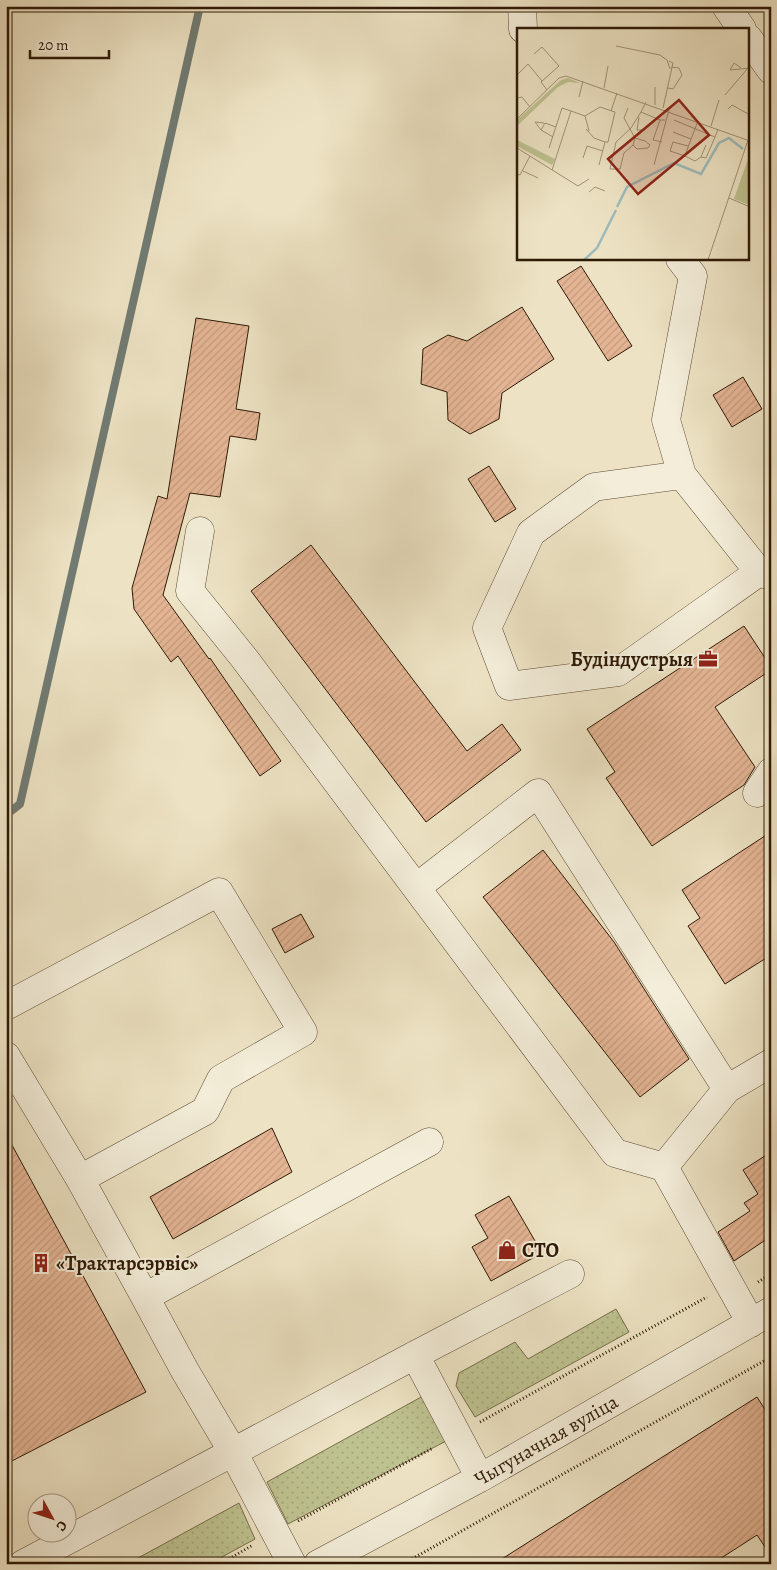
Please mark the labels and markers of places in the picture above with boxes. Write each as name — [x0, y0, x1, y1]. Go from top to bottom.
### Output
place label: Будіндустрыя — [570, 646, 693, 673]
office icon: Будіндустрыя — [697, 648, 719, 670]
place label: СТО — [522, 1237, 559, 1264]
shop icon: СТО — [496, 1239, 518, 1261]
place label: «Трактарсэрвіс» — [56, 1250, 198, 1277]
building icon: «Трактарсэрвіс» — [30, 1252, 52, 1274]

